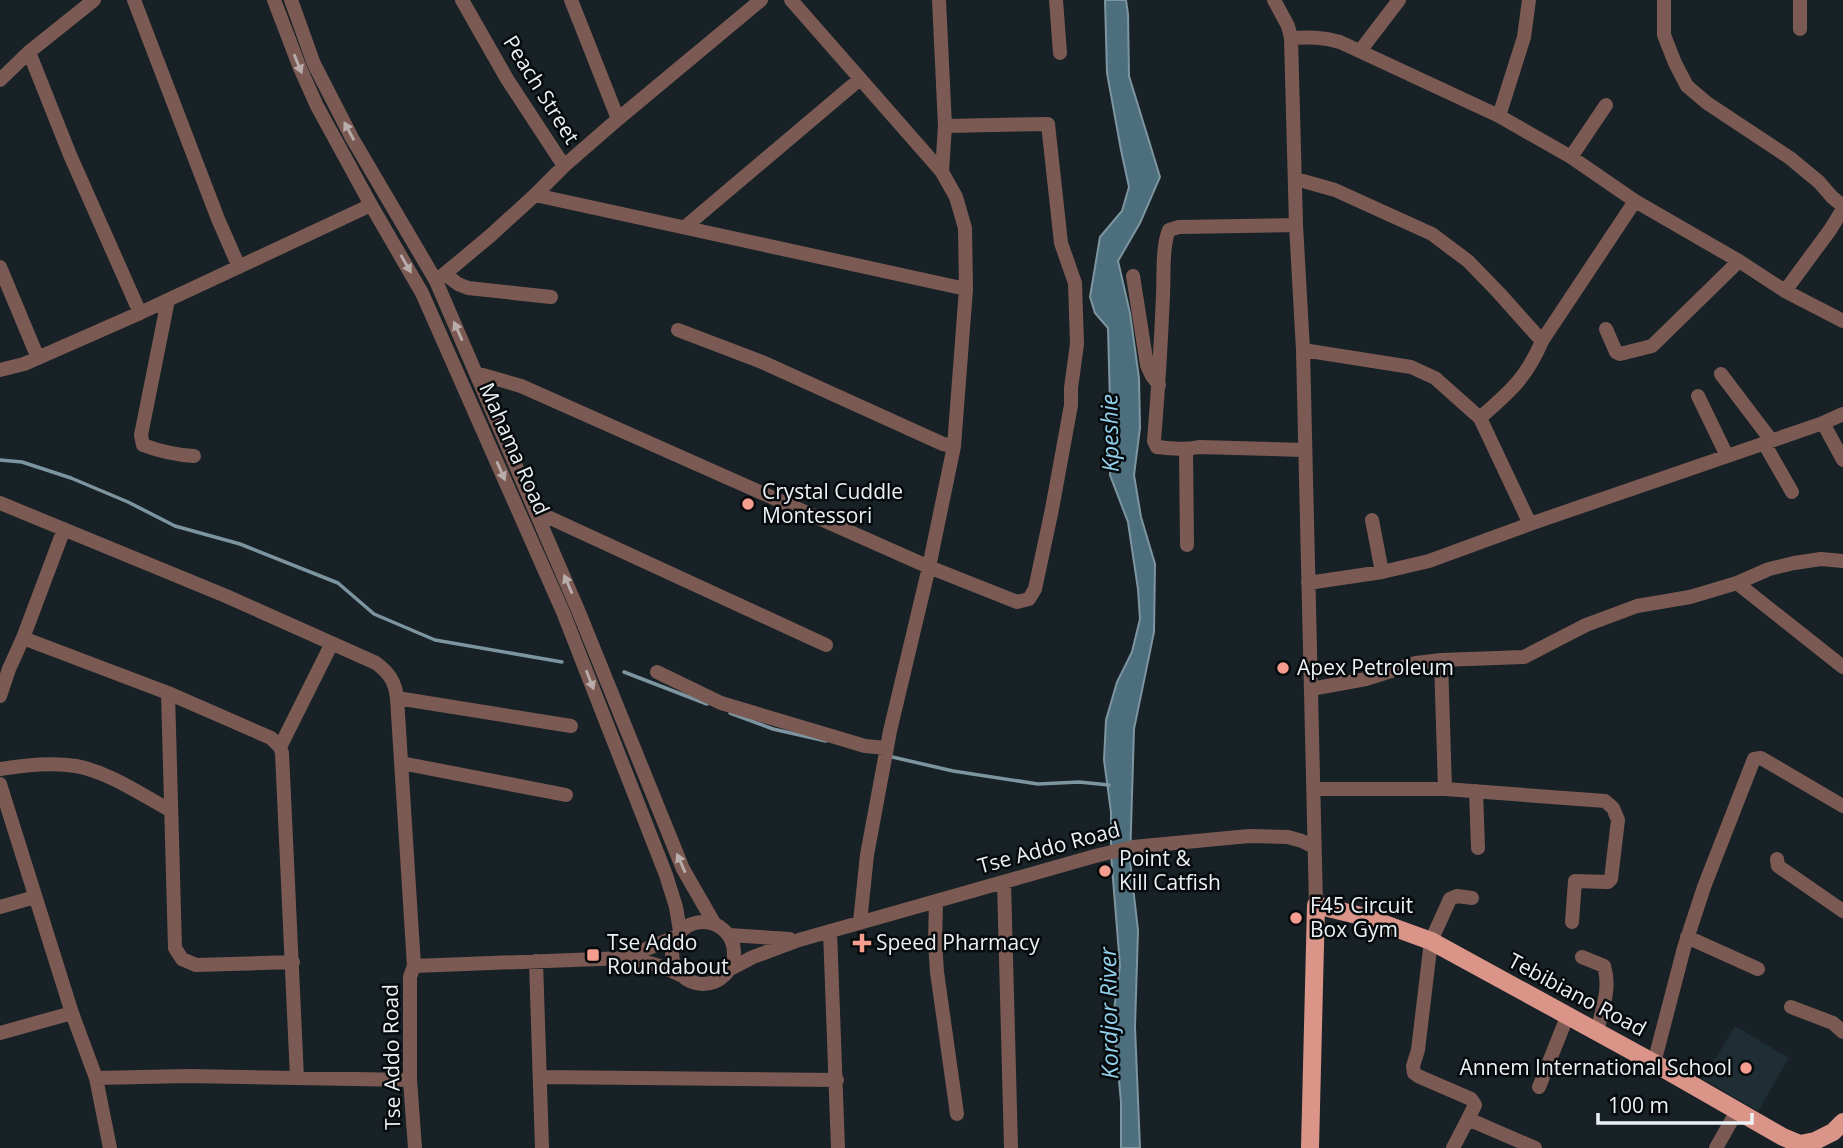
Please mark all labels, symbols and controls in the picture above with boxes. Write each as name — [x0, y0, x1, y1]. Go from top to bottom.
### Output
street label: Peach Street — [497, 30, 586, 149]
one-way arrow — [293, 54, 304, 75]
one-way arrow — [343, 121, 355, 141]
one-way arrow — [399, 255, 412, 274]
one-way arrow — [452, 321, 464, 341]
street label: Mahama Road — [473, 378, 557, 519]
water label: Kpeshie — [1092, 394, 1126, 472]
one-way arrow — [496, 460, 507, 481]
place label: Crystal Cuddle Montessori — [762, 477, 903, 529]
marker: Crystal Cuddle Montessori — [740, 496, 756, 512]
one-way arrow — [562, 574, 573, 595]
place label: Apex Petroleum — [1297, 653, 1454, 681]
marker: Apex Petroleum — [1275, 660, 1291, 676]
one-way arrow — [585, 669, 596, 690]
street label: Tse Addo Road — [975, 815, 1123, 879]
place label: Point & Kill Catfish — [1119, 844, 1221, 896]
one-way arrow — [675, 853, 687, 873]
marker: Point & Kill Catfish — [1097, 863, 1113, 879]
place label: F45 Circuit Box Gym — [1310, 891, 1413, 943]
marker: F45 Circuit Box Gym — [1288, 910, 1304, 926]
place label: Tse Addo Roundabout — [607, 928, 729, 980]
place label: Speed Pharmacy — [876, 928, 1040, 956]
marker: Speed Pharmacy — [854, 935, 870, 951]
water label: Kordjor River — [1091, 946, 1125, 1079]
street label: Tebibiano Road — [1504, 946, 1651, 1042]
marker: Tse Addo Roundabout — [585, 947, 601, 963]
street label: Tse Addo Road — [376, 984, 406, 1130]
place label: Annem International School — [1459, 1053, 1732, 1081]
marker: Annem International School — [1738, 1060, 1754, 1076]
scale bar — [1598, 1082, 1752, 1126]
text: 100 m — [1608, 1091, 1669, 1119]

